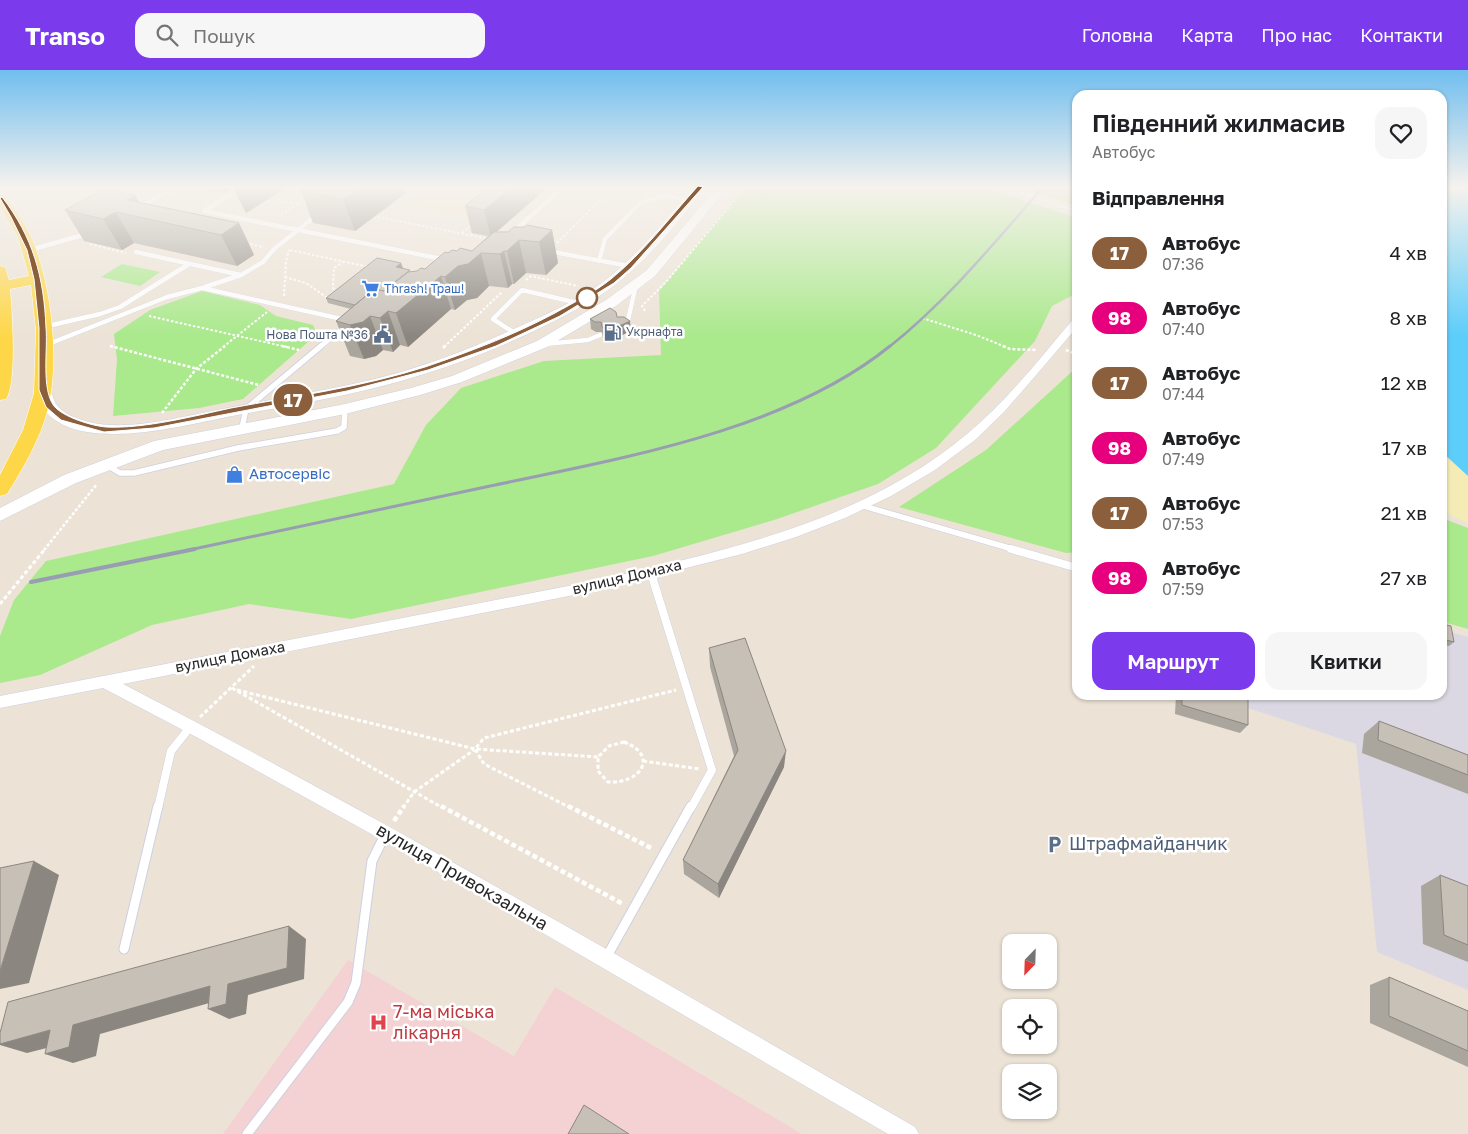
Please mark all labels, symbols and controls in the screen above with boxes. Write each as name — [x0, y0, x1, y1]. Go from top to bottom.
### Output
search box — [135, 13, 485, 58]
text: Transo — [25, 21, 105, 50]
icon: search — [153, 21, 181, 49]
text: Пошук — [193, 24, 256, 47]
text: Головна — [1082, 24, 1153, 46]
text: Карта — [1181, 24, 1233, 46]
text: Про нас — [1261, 24, 1332, 46]
text: Контакти — [1360, 24, 1443, 46]
button: heart — [1375, 107, 1427, 159]
text: Південний жилмасив — [1092, 108, 1345, 137]
text: Автобус — [1092, 142, 1155, 162]
text: Відправлення — [1092, 186, 1224, 209]
text: Автобус — [1162, 231, 1240, 254]
text: 4 хв — [1389, 241, 1427, 264]
text: 17 — [1110, 242, 1129, 264]
text: 07:36 — [1162, 254, 1204, 274]
supermarket icon: Thrash! Траш! — [360, 279, 380, 299]
place label: Thrash! Траш! — [384, 281, 464, 296]
unlabelled marker — [576, 287, 598, 309]
text: Автобус — [1162, 296, 1240, 319]
text: 8 хв — [1389, 306, 1427, 329]
text: 98 — [1108, 307, 1131, 329]
text: 07:40 — [1162, 319, 1205, 339]
fuel station icon: Укрнафта — [602, 322, 622, 342]
place label: Укрнафта — [626, 324, 683, 339]
public building icon: Нова Пошта №36 — [372, 325, 392, 345]
place label: Нова Пошта №36 — [266, 327, 368, 342]
text: Автобус — [1162, 361, 1240, 384]
text: 12 хв — [1381, 371, 1427, 394]
text: 17 — [1110, 372, 1129, 394]
line badge: 17 — [270, 384, 316, 416]
text: 07:44 — [1162, 384, 1205, 404]
text: 17 — [283, 389, 303, 411]
text: Автобус — [1162, 426, 1240, 449]
text: 17 хв — [1382, 436, 1427, 459]
text: 98 — [1108, 437, 1131, 459]
text: 07:49 — [1162, 449, 1205, 469]
shop icon: Автосервіс — [225, 464, 245, 484]
place label: Автосервіс — [249, 464, 330, 482]
text: Автобус — [1162, 491, 1240, 514]
text: 21 хв — [1381, 501, 1427, 524]
text: 17 — [1110, 502, 1129, 524]
text: 07:53 — [1162, 514, 1204, 534]
street label: вулиця Домаха — [570, 555, 683, 597]
text: Автобус — [1162, 556, 1240, 579]
text: 27 хв — [1380, 566, 1427, 589]
text: 98 — [1108, 567, 1131, 589]
text: 07:59 — [1162, 579, 1204, 599]
button: Маршрут — [1092, 632, 1255, 690]
button: Квитки — [1265, 632, 1427, 690]
street label: вулиця Домаха — [173, 637, 286, 676]
street label: вулиця Привокзальна — [373, 818, 552, 934]
place label: Штрафмайданчик — [1069, 832, 1228, 854]
parking icon: Штрафмайданчик — [1045, 834, 1065, 854]
north arrow — [1002, 934, 1058, 989]
map controls — [1002, 934, 1057, 1119]
button: locate — [1002, 999, 1057, 1054]
place label: 7-ма міська лікарня — [393, 1000, 494, 1043]
hospital icon: 7-ма міська лікарня — [369, 1012, 389, 1032]
button: layers — [1002, 1064, 1057, 1119]

